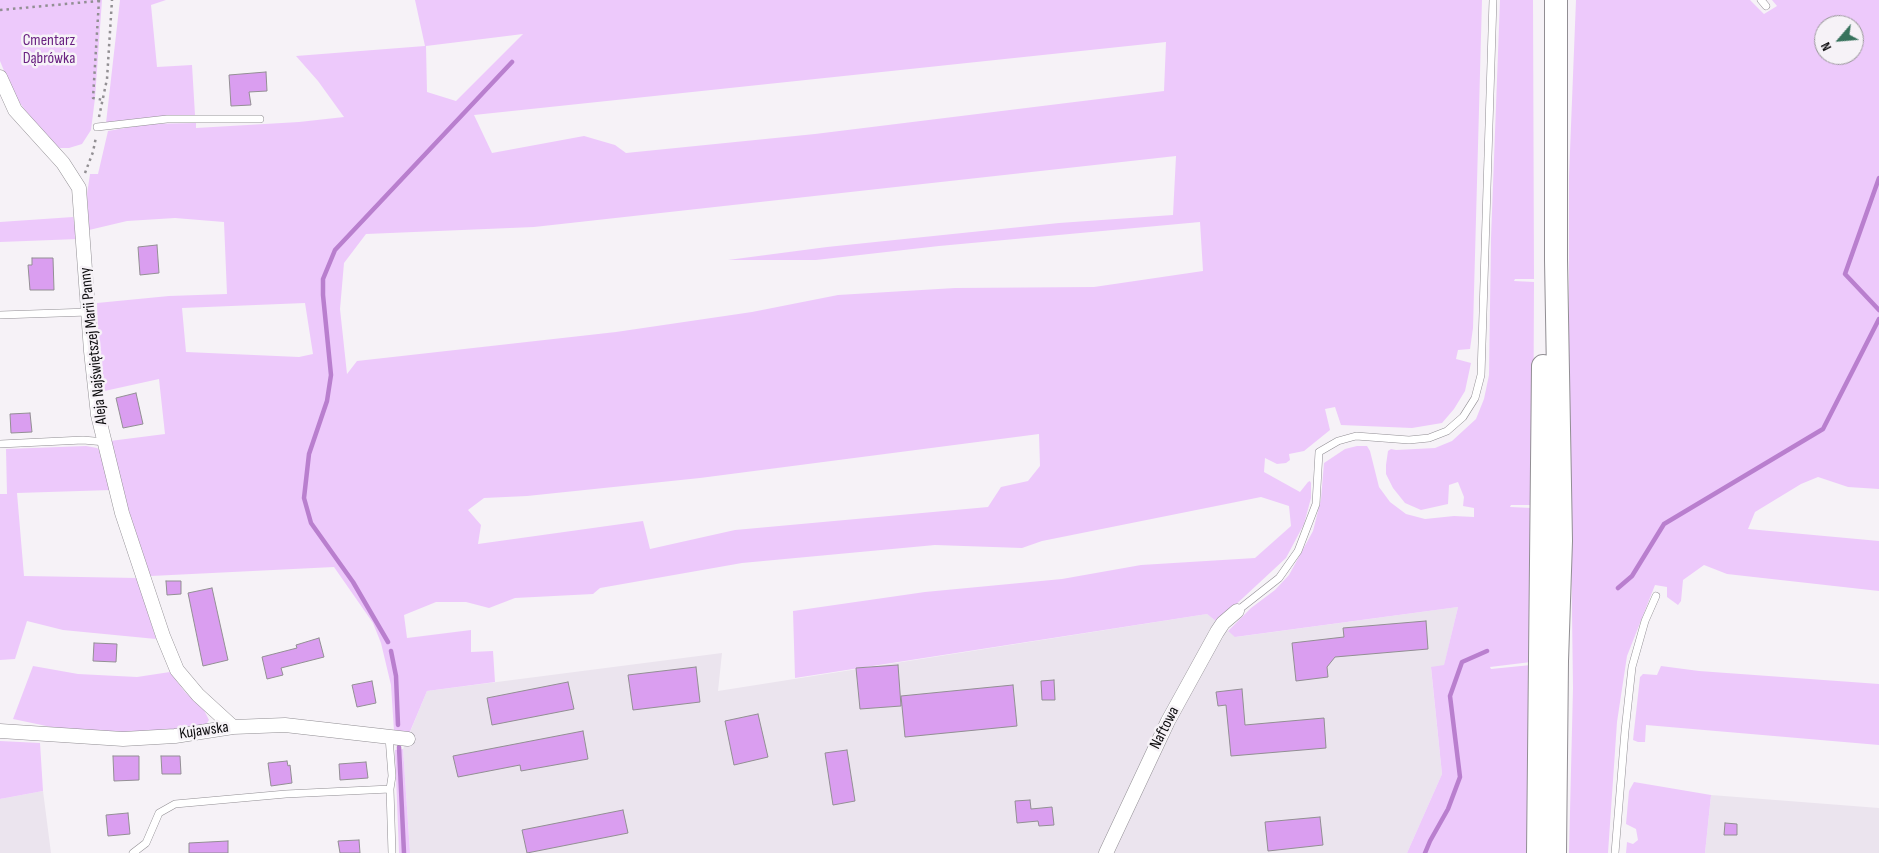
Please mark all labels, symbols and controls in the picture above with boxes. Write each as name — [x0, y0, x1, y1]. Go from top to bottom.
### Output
north arrow — [1814, 15, 1864, 65]
park label: Cmentarz Dąbrówka — [23, 31, 75, 69]
text: N — [1817, 39, 1835, 54]
street label: Aleja Najświętszej Marii Panny — [76, 266, 112, 426]
street label: Naftowa — [1146, 704, 1184, 752]
street label: Kujawska — [178, 718, 230, 744]

